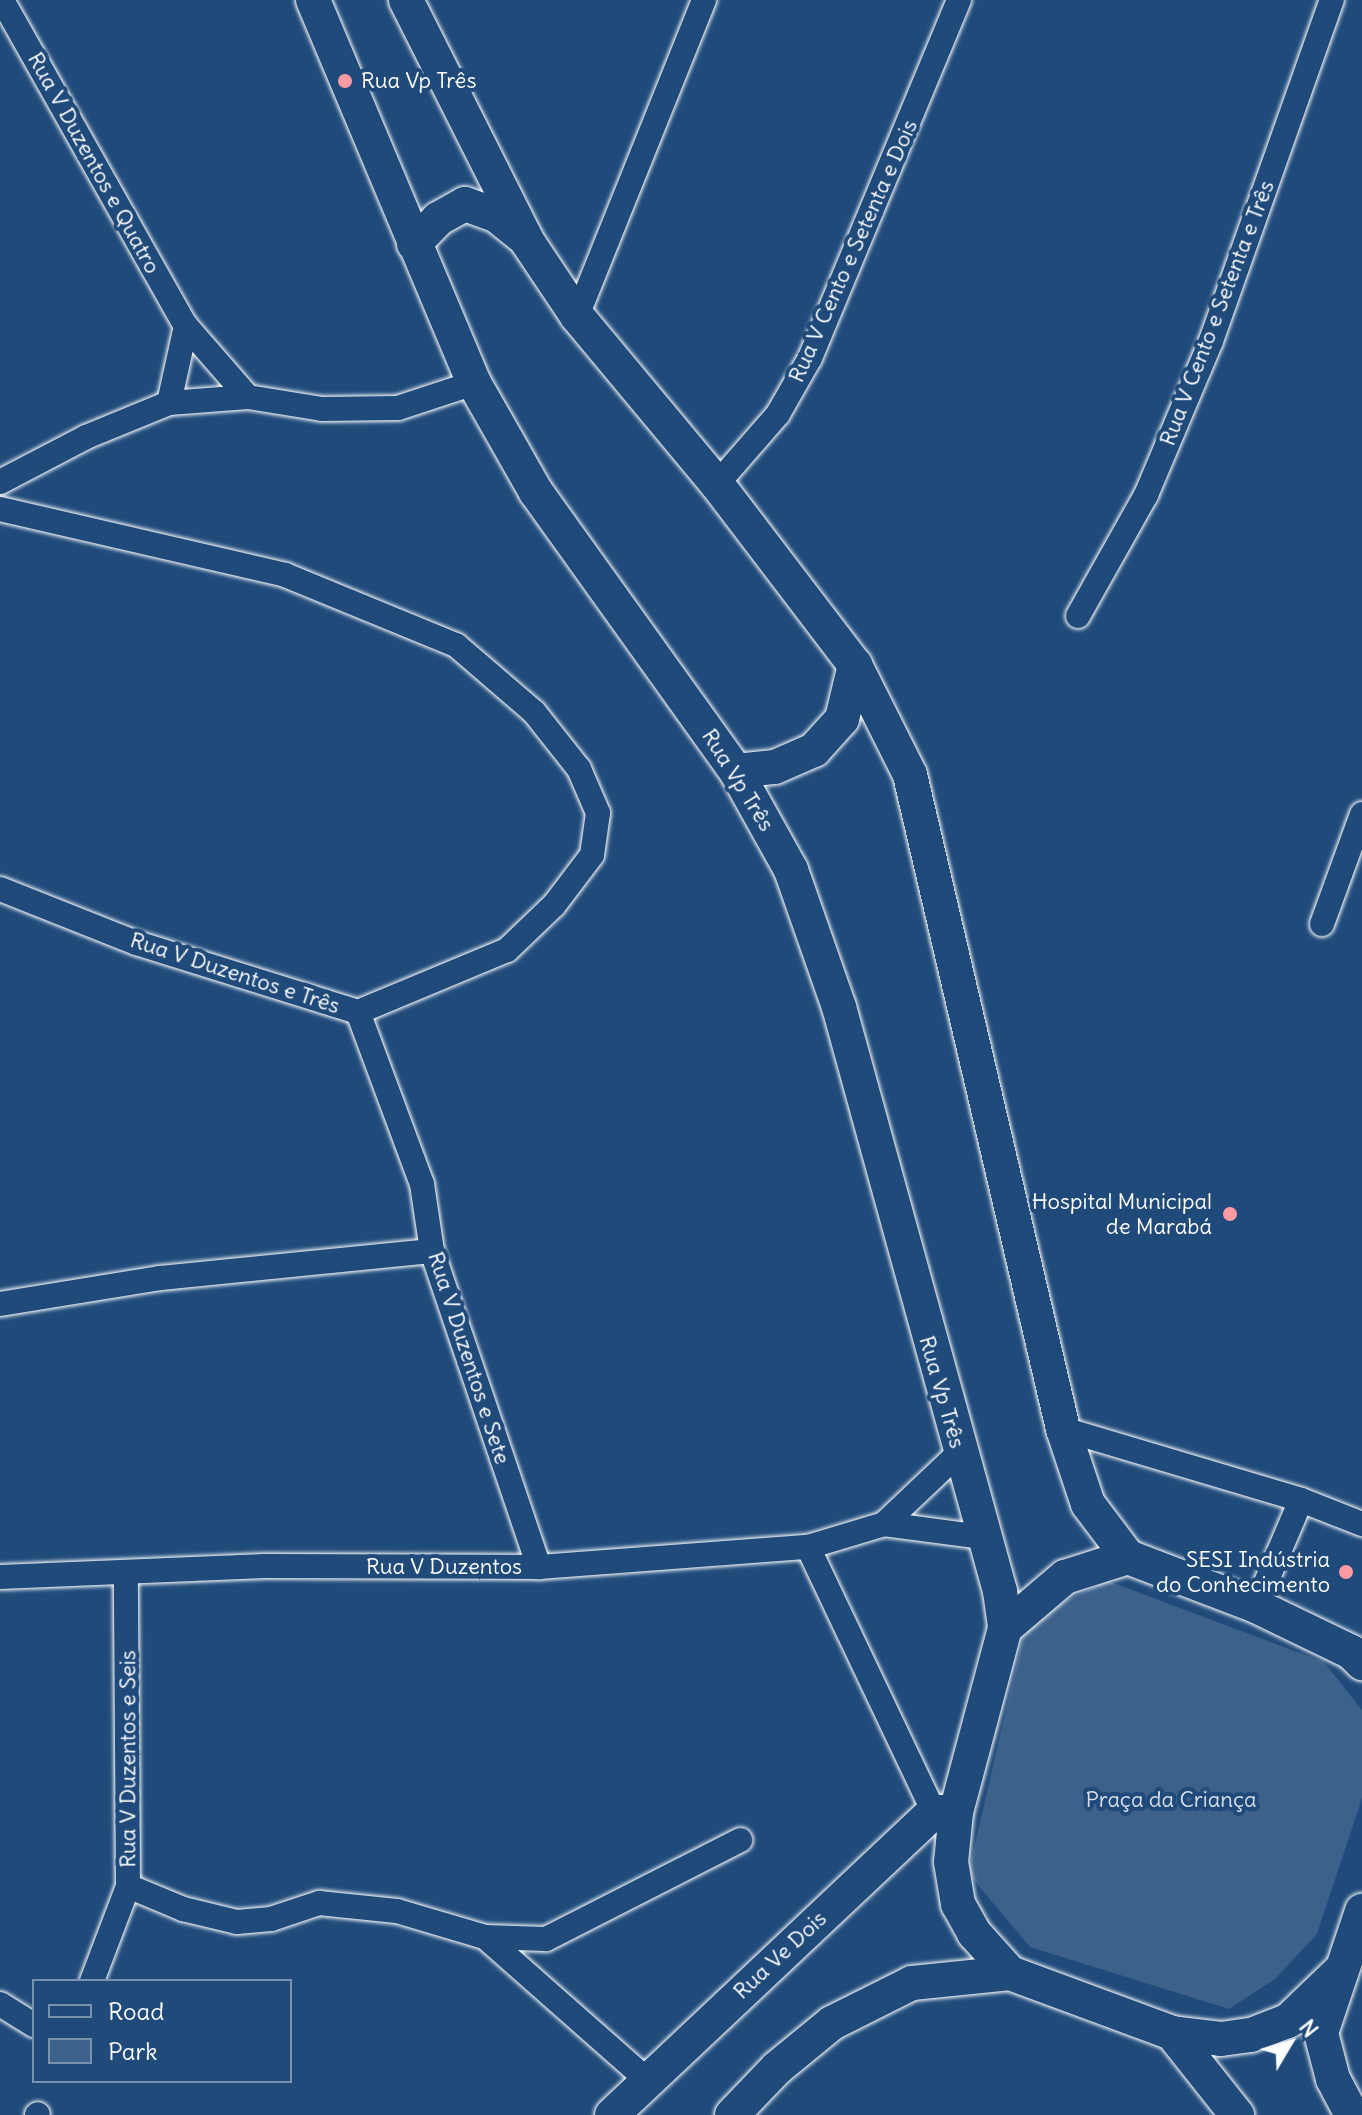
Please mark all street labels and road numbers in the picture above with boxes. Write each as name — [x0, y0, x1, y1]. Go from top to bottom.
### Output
street label: Rua V Duzentos e Quatro — [22, 48, 166, 278]
street label: Rua V Cento e Setenta e Dois — [783, 116, 923, 386]
street label: Rua V Cento e Setenta e Três — [1154, 177, 1280, 449]
street label: Rua Vp Três — [696, 724, 780, 836]
street label: Rua V Duzentos e Três — [127, 927, 343, 1019]
street label: Rua V Duzentos e Sete — [422, 1249, 516, 1467]
street label: Rua Vp Três — [913, 1333, 971, 1451]
street label: Rua V Duzentos — [366, 1554, 522, 1580]
street label: Rua V Duzentos e Seis — [115, 1650, 141, 1868]
street label: Rua Ve Dois — [728, 1905, 832, 2005]

